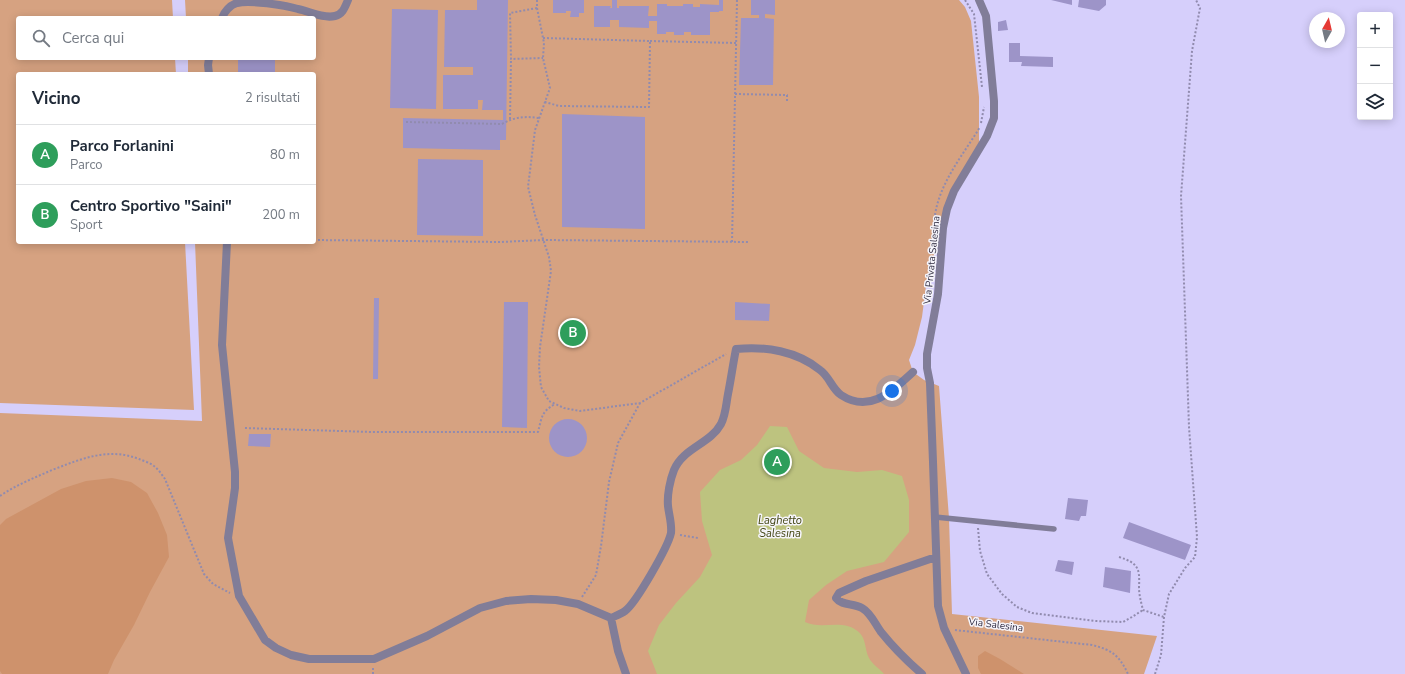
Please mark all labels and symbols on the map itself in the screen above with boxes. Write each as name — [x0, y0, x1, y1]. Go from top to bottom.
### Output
north arrow — [1309, 12, 1345, 48]
street label: Via Privata Salesina — [920, 215, 944, 306]
pin: B — [560, 318, 586, 348]
your location — [882, 381, 902, 401]
pin: A — [764, 447, 790, 477]
water label: Laghetto Salesina — [758, 513, 802, 541]
street label: Via Salesina — [967, 615, 1024, 635]

